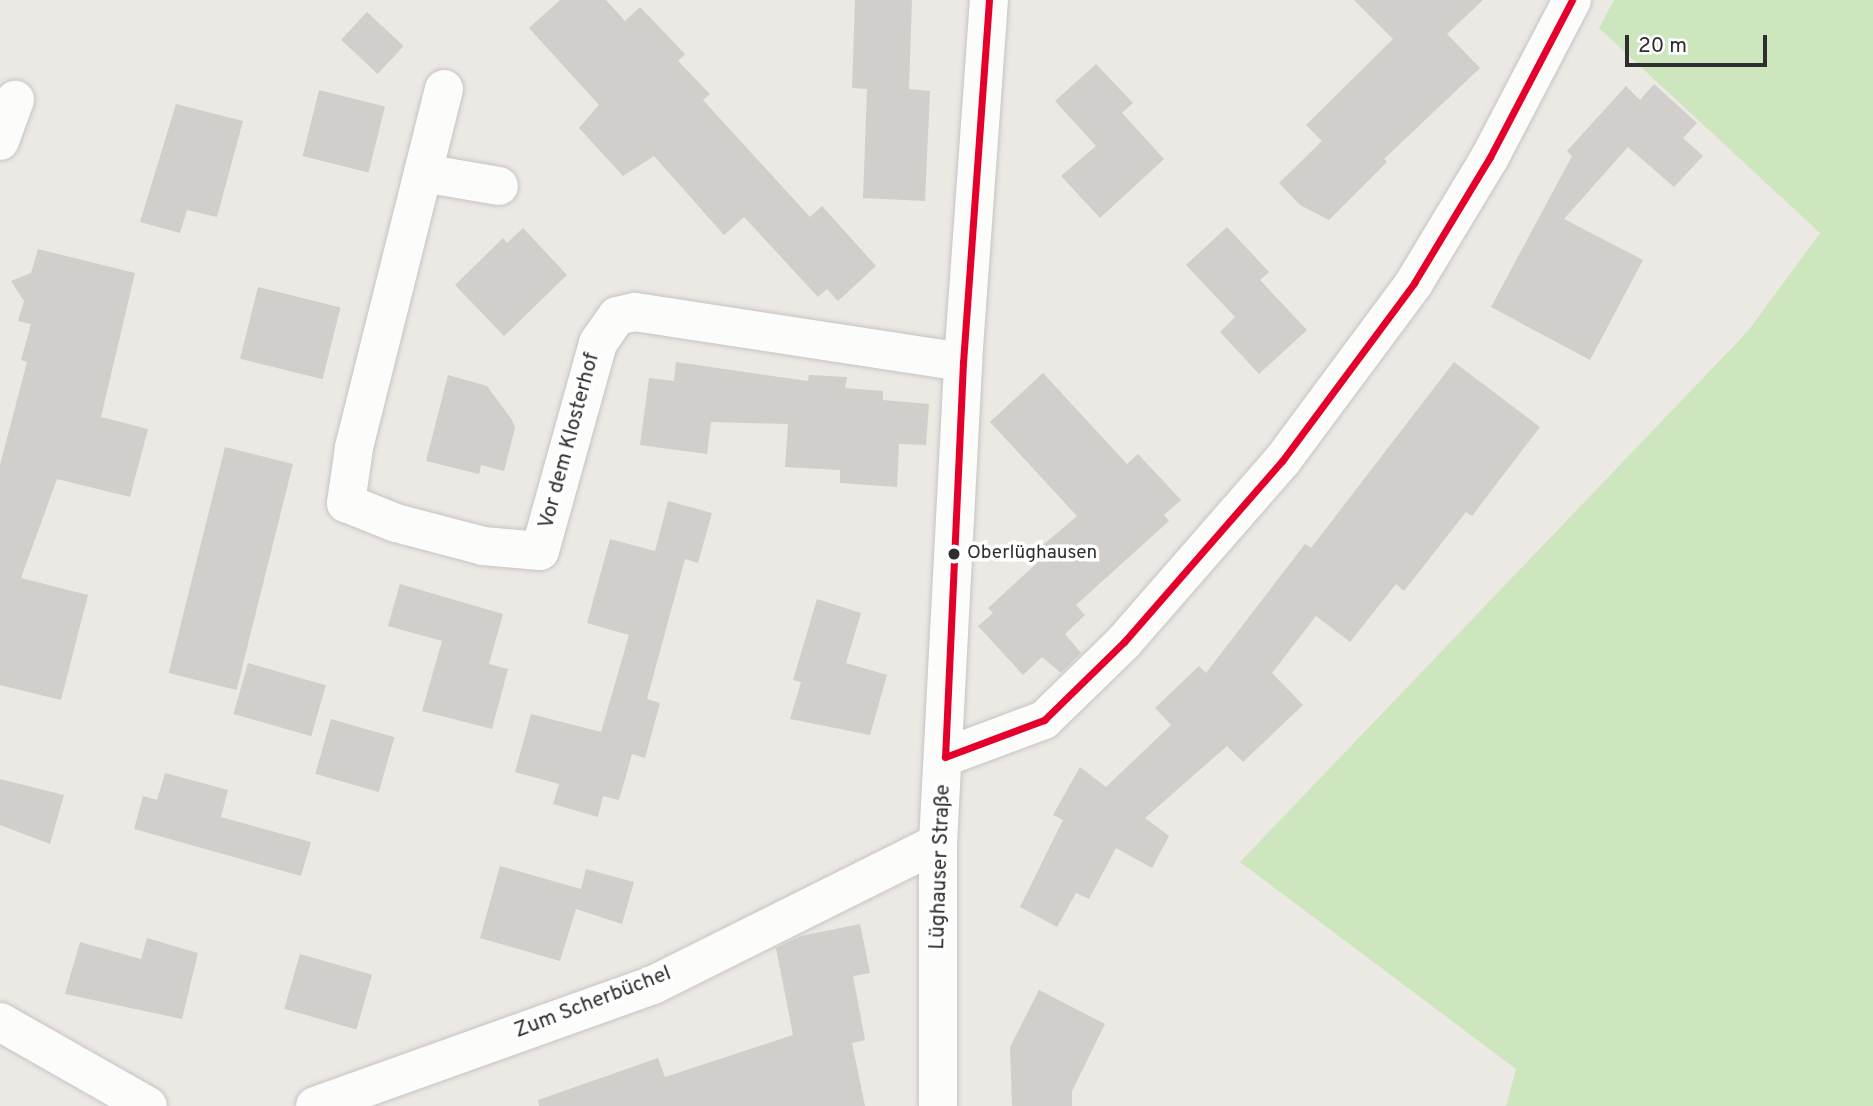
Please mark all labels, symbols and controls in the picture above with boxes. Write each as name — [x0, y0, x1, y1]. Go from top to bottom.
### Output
scale bar — [1628, 21, 1770, 65]
text: 20 m — [1638, 33, 1687, 60]
street label: Vor dem Klosterhof — [534, 350, 606, 532]
place label: Oberlüghausen — [967, 543, 1097, 565]
marker: Oberlüghausen — [947, 547, 961, 561]
street label: Lüghauser Straße — [926, 784, 956, 950]
street label: Zum Scherbüchel — [511, 962, 675, 1044]

